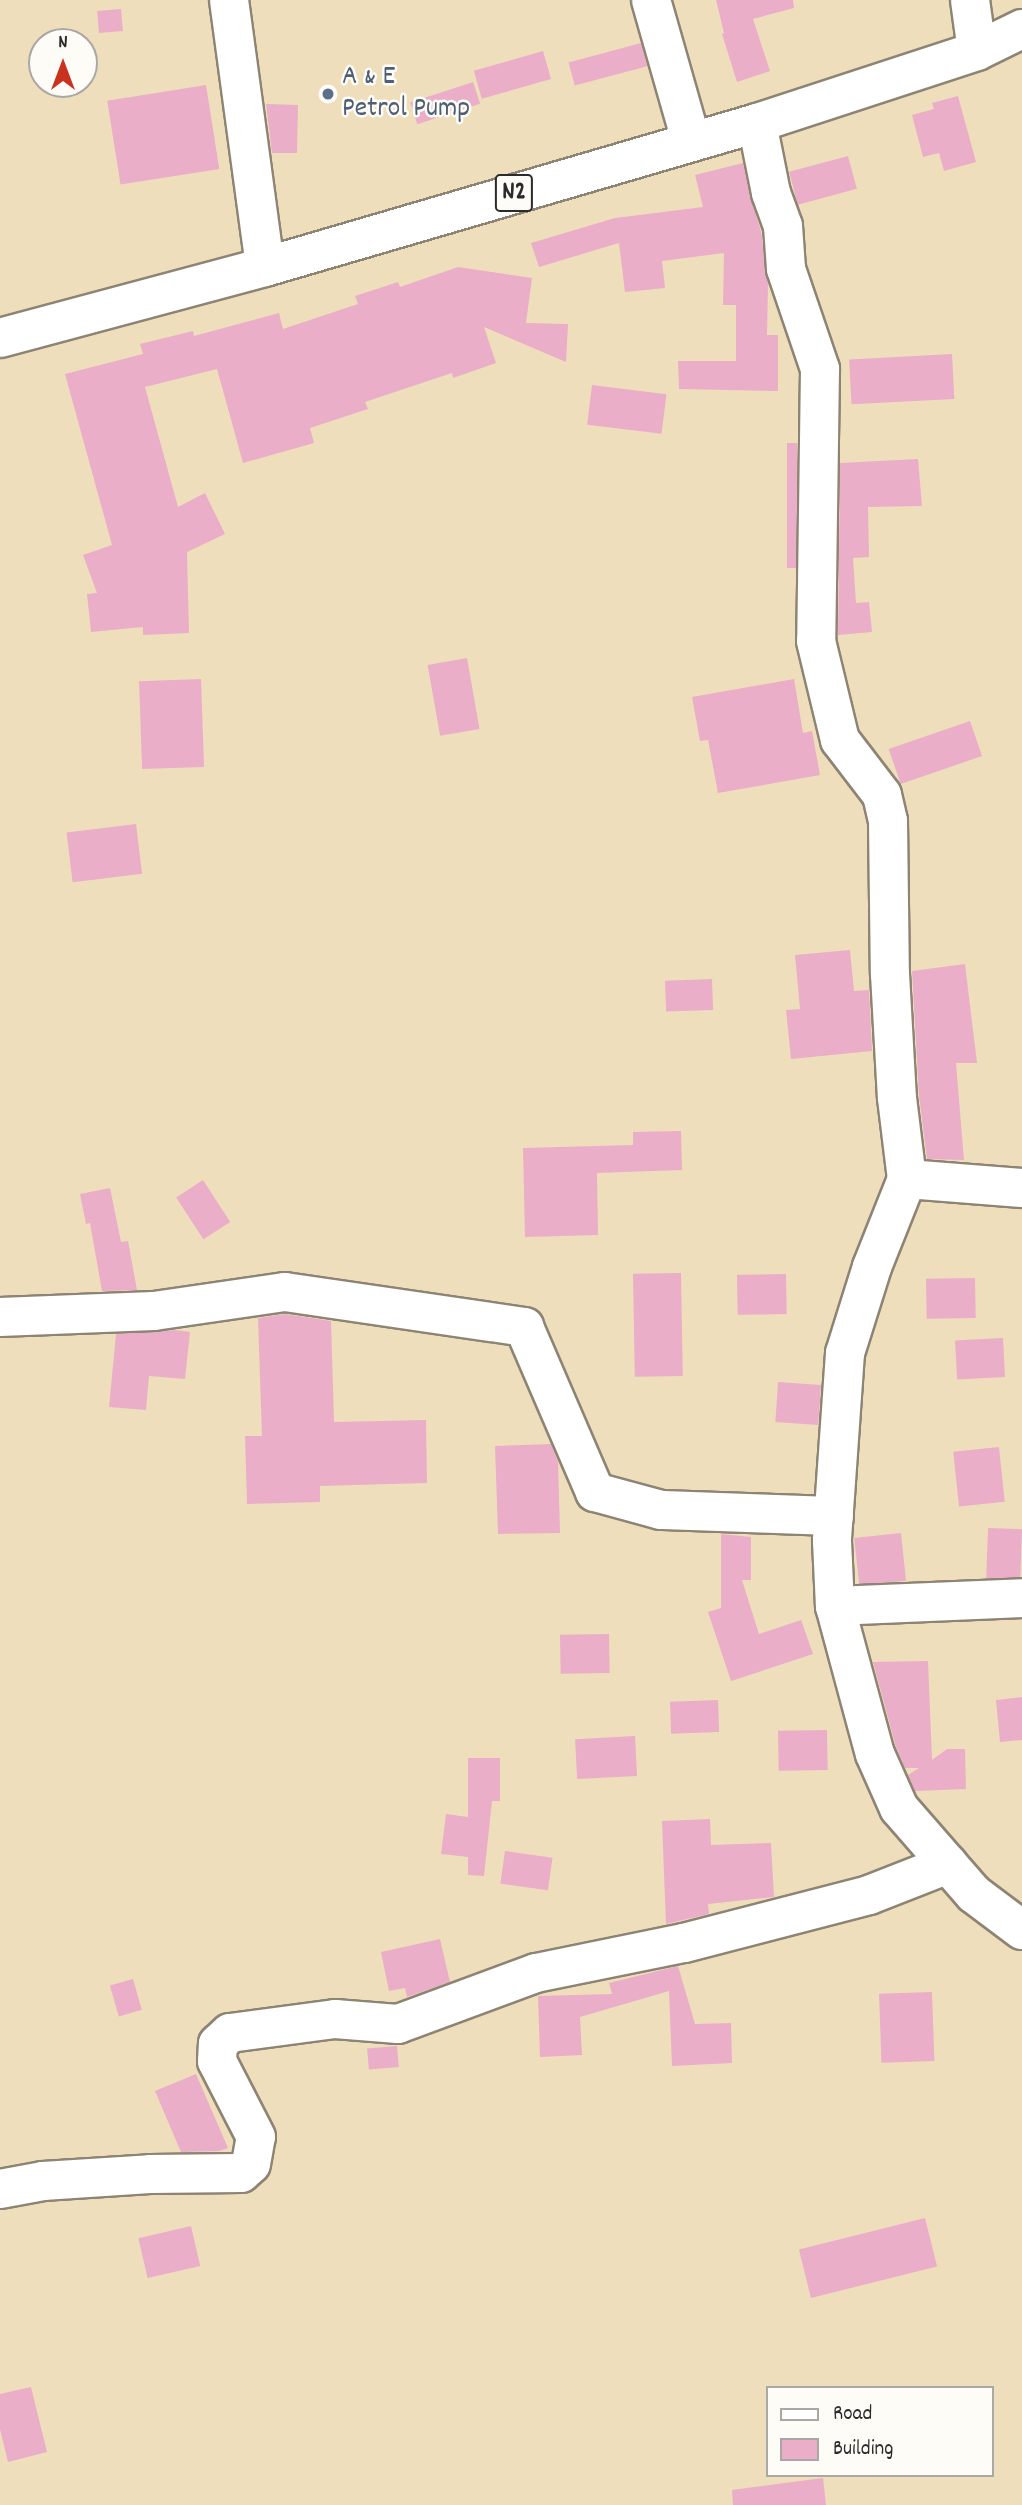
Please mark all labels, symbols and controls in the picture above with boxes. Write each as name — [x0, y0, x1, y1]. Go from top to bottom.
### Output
north arrow — [28, 28, 98, 98]
text: N — [58, 30, 68, 57]
place label: A & E Petrol Pump — [342, 61, 470, 127]
marker: A & E Petrol Pump — [320, 86, 336, 102]
road number: N2 — [495, 170, 533, 216]
legend — [766, 2386, 994, 2477]
text: Road — [833, 2400, 872, 2430]
text: Building — [833, 2435, 893, 2465]

